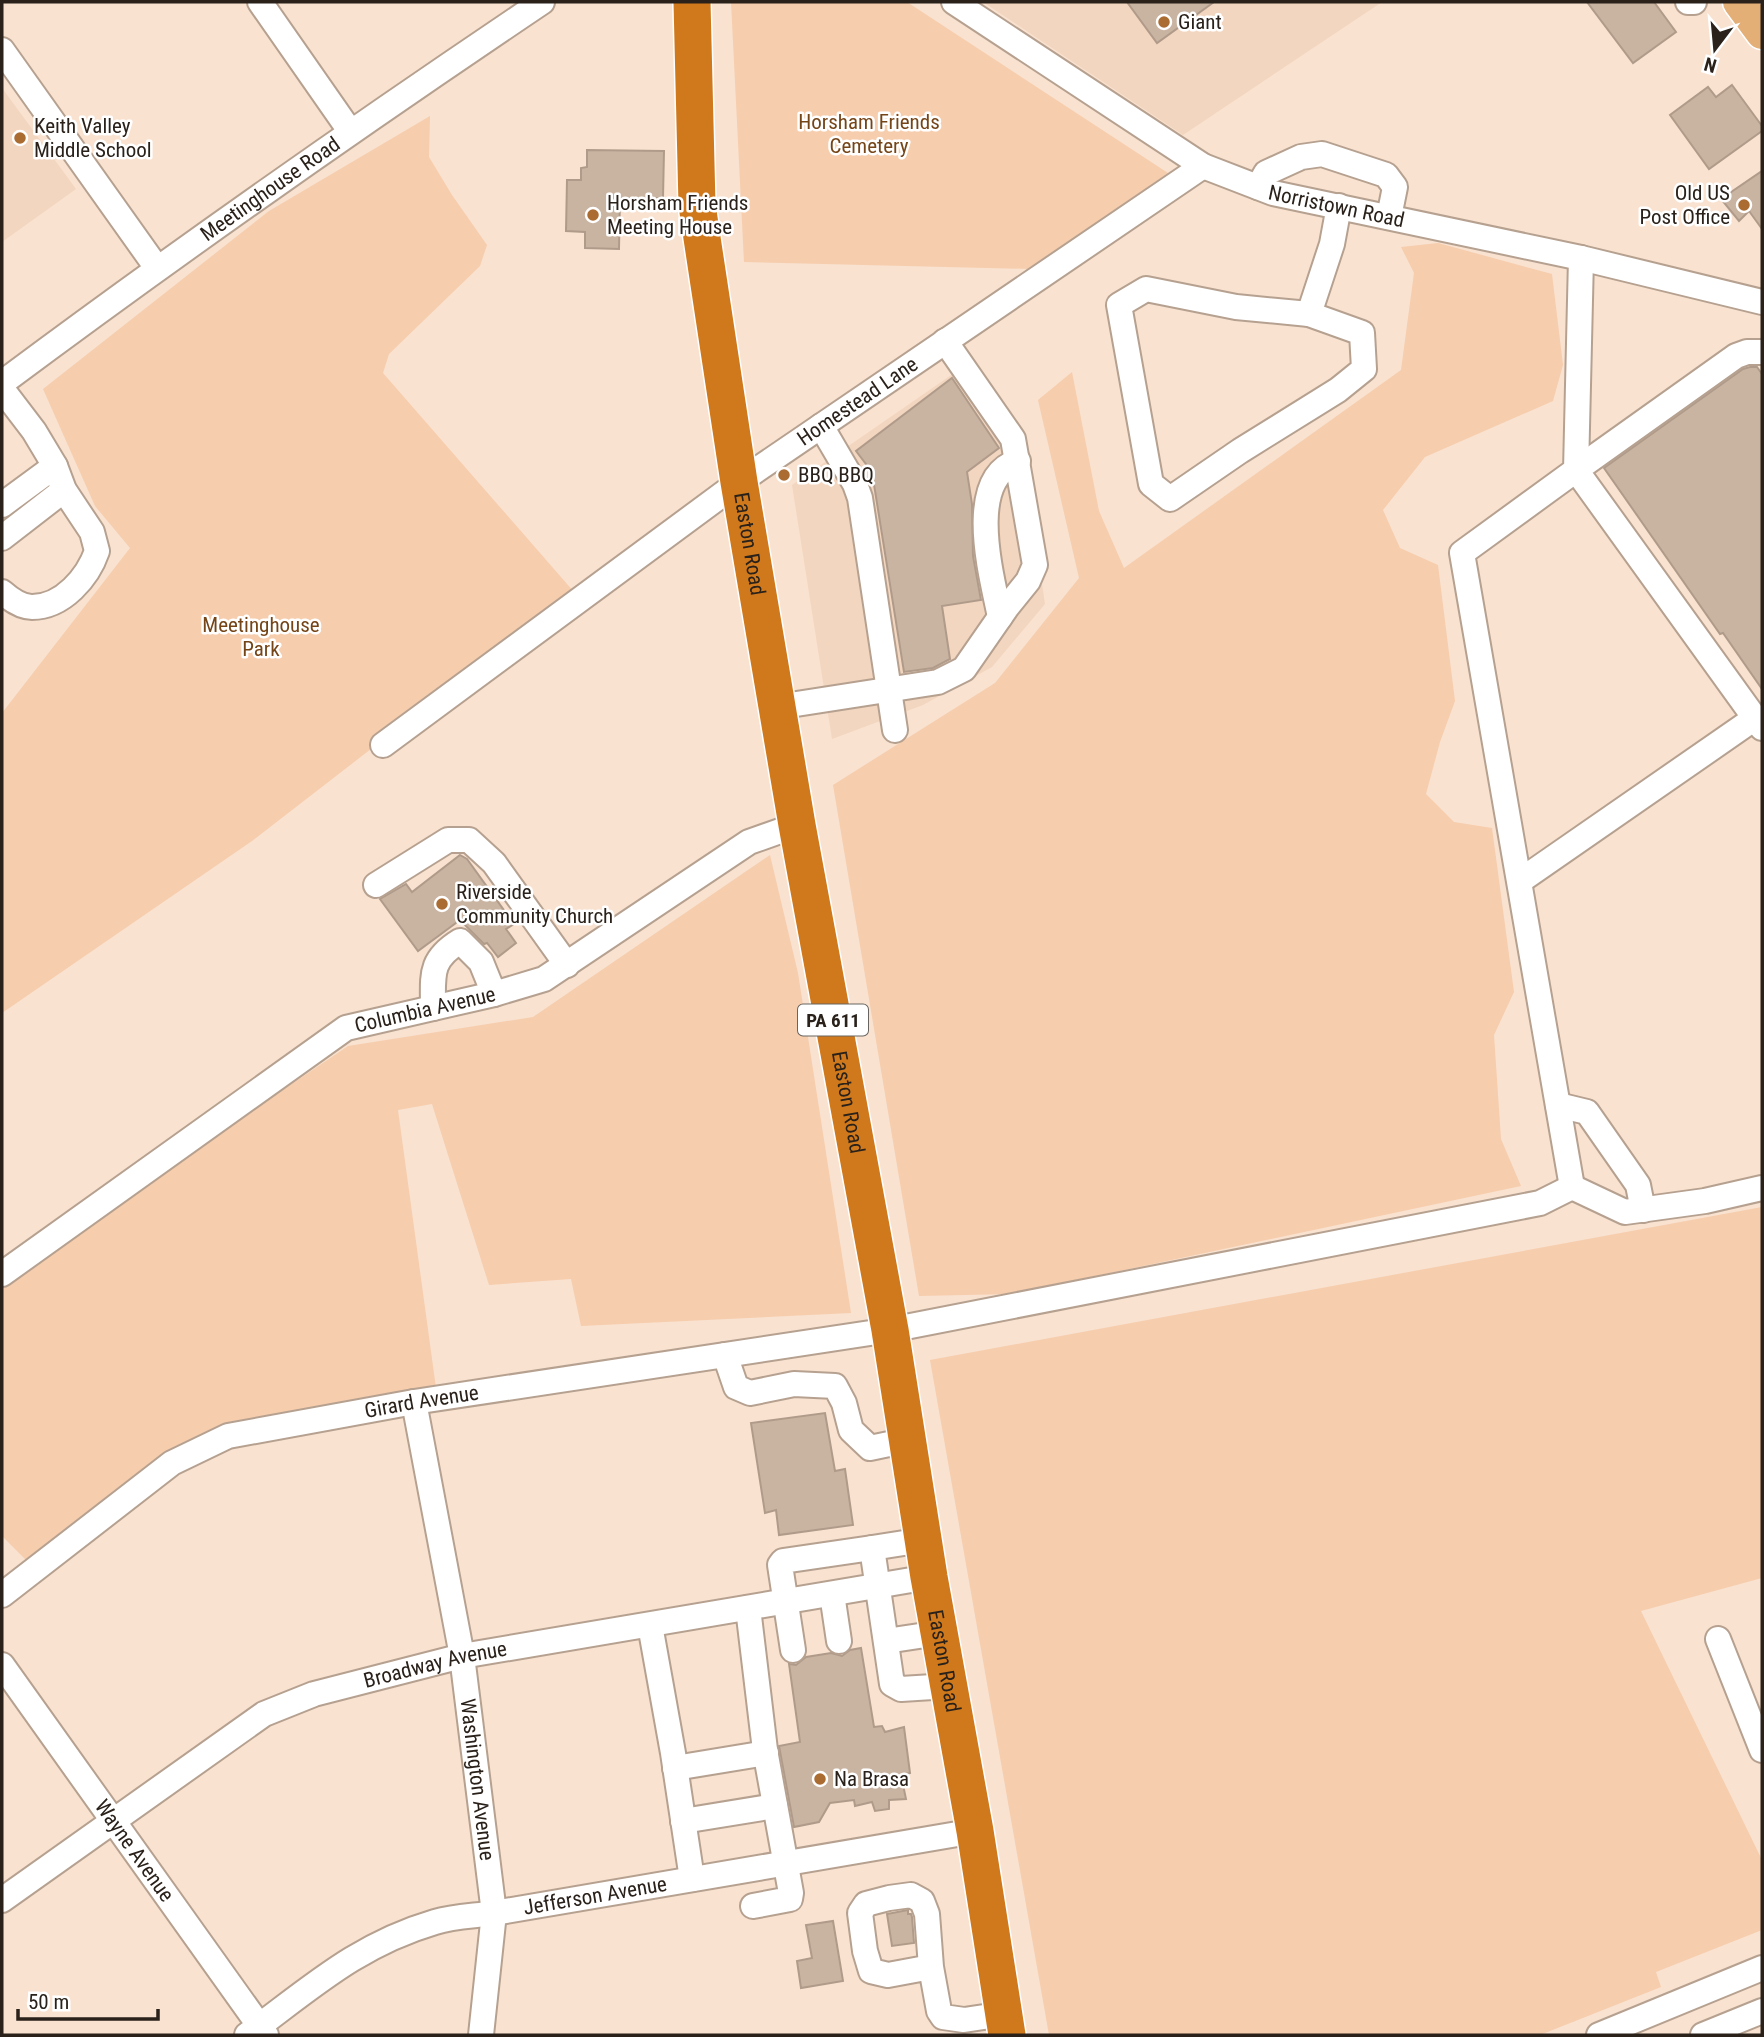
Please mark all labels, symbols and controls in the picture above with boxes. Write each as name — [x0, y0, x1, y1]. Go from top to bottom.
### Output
place label: Giant — [1178, 10, 1222, 34]
marker: Giant — [1156, 14, 1172, 30]
north arrow — [1680, 14, 1750, 84]
text: N — [1702, 52, 1719, 78]
park label: Horsham Friends Cemetery — [798, 110, 940, 158]
place label: Keith Valley Middle School — [34, 114, 152, 162]
marker: Keith Valley Middle School — [12, 130, 28, 146]
street label: Meetinghouse Road — [196, 132, 344, 246]
street label: Norristown Road — [1266, 180, 1407, 232]
place label: Old US Post Office — [1640, 181, 1730, 229]
place label: Horsham Friends Meeting House — [607, 191, 748, 239]
marker: Old US Post Office — [1736, 197, 1752, 213]
marker: Horsham Friends Meeting House — [585, 207, 601, 223]
street label: Homestead Lane — [793, 352, 922, 451]
place label: BBQ BBQ — [798, 463, 874, 487]
marker: BBQ BBQ — [776, 467, 792, 483]
street label: Easton Road — [729, 491, 770, 597]
park label: Meetinghouse Park — [202, 613, 320, 661]
place label: Riverside Community Church — [456, 880, 613, 928]
marker: Riverside Community Church — [434, 896, 450, 912]
street label: Columbia Avenue — [352, 982, 498, 1038]
road number: PA 611 — [798, 1004, 868, 1036]
street label: Easton Road — [827, 1049, 869, 1155]
street label: Girard Avenue — [363, 1380, 480, 1423]
street label: Easton Road — [923, 1608, 965, 1714]
street label: Broadway Avenue — [361, 1637, 509, 1693]
street label: Washington Avenue — [455, 1697, 499, 1862]
place label: Na Brasa — [834, 1767, 909, 1791]
marker: Na Brasa — [812, 1771, 828, 1787]
street label: Wayne Avenue — [90, 1795, 179, 1906]
street label: Jefferson Avenue — [522, 1872, 669, 1920]
scale bar — [18, 1978, 158, 2022]
text: 50 m — [28, 1990, 69, 2014]

